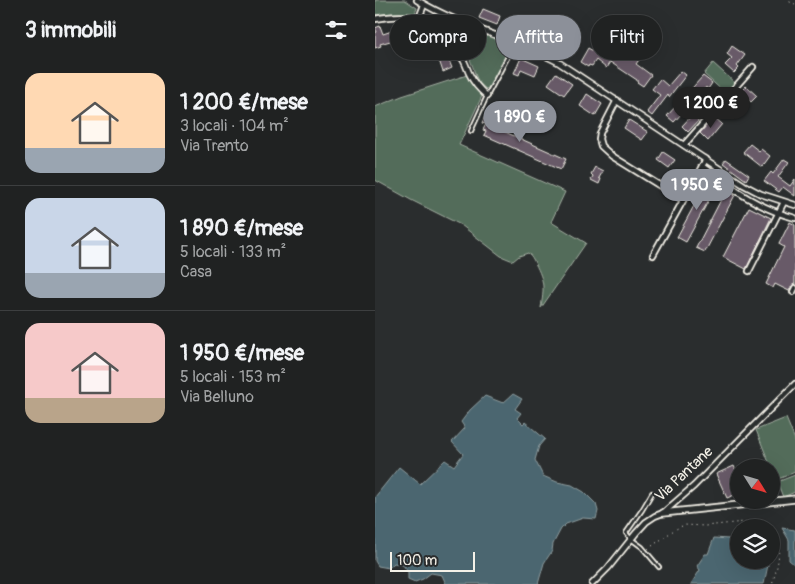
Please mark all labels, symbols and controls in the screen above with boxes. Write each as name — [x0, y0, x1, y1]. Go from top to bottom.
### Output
chip: Compra — [390, 15, 486, 60]
chip: Affitta — [496, 15, 581, 60]
chip: Filtri — [591, 15, 662, 60]
icon: filters — [322, 16, 350, 44]
text: 3 immobili — [25, 17, 116, 44]
pin: 1 200 € — [665, 86, 757, 129]
text: 1 200 €/mese — [180, 89, 308, 116]
icon: home — [65, 93, 125, 153]
text: 1 200 € — [684, 93, 738, 113]
pin: 1 890 € — [474, 100, 566, 143]
text: 1 890 € — [495, 107, 546, 127]
text: 3 locali · 104 m² — [180, 116, 289, 136]
text: Via Trento — [180, 136, 249, 156]
pin: 1 950 € — [651, 168, 743, 211]
text: 1 950 € — [671, 175, 723, 195]
text: 1 890 €/mese — [180, 215, 303, 242]
icon: home — [65, 218, 125, 278]
text: 5 locali · 133 m² — [180, 242, 286, 262]
text: Casa — [180, 262, 212, 282]
text: 1 950 €/mese — [180, 340, 304, 367]
icon: home — [65, 343, 125, 403]
text: 5 locali · 153 m² — [180, 367, 286, 387]
text: Via Belluno — [180, 387, 254, 407]
street label: Via Pantane — [651, 442, 718, 506]
north arrow — [730, 459, 780, 509]
map controls — [730, 459, 780, 569]
button: layers — [730, 519, 780, 569]
scale bar — [390, 549, 475, 572]
text: 100 m — [397, 552, 437, 569]

